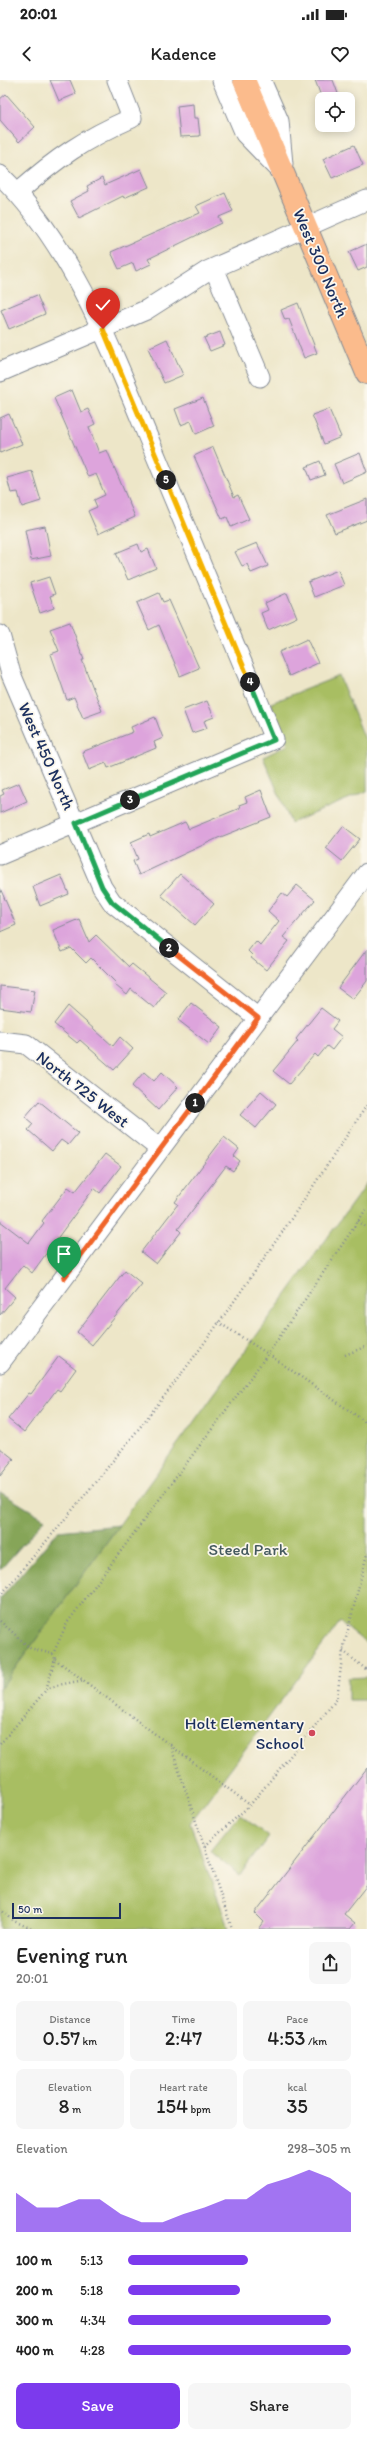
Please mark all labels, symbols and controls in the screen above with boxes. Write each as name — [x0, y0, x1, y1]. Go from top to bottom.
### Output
text: 20:01 — [20, 5, 57, 23]
icon: back — [16, 43, 38, 65]
text: Kadence — [150, 43, 217, 65]
icon: heart — [329, 43, 351, 65]
map controls — [315, 92, 355, 132]
button: locate — [315, 92, 355, 132]
street label: West 300 North — [289, 206, 353, 320]
pin — [86, 288, 120, 329]
icon: check — [92, 294, 114, 316]
pin: 5 — [156, 470, 176, 490]
text: 5 — [163, 473, 169, 486]
pin: 4 — [240, 672, 260, 692]
text: 4 — [247, 675, 253, 688]
street label: West 450 North — [14, 699, 80, 813]
pin: 3 — [120, 790, 140, 810]
text: 3 — [127, 793, 133, 806]
pin: 2 — [159, 938, 179, 958]
text: 2 — [166, 941, 172, 954]
street label: North 725 West — [33, 1047, 134, 1132]
pin: 1 — [185, 1093, 205, 1113]
text: 1 — [192, 1096, 198, 1109]
pin — [47, 1237, 81, 1278]
icon: arrive — [53, 1243, 75, 1265]
park label: Steed Park — [208, 1539, 288, 1559]
place label: Holt Elementary School — [185, 1713, 304, 1753]
marker: Holt Elementary School — [307, 1728, 317, 1738]
scale bar — [12, 1901, 121, 1920]
text: 50 m — [18, 1903, 42, 1916]
text: Evening run — [16, 1942, 128, 1969]
button: share — [309, 1942, 351, 1984]
text: 20:01 — [16, 1971, 48, 1986]
text: Distance — [49, 2013, 90, 2026]
text: Time — [172, 2013, 195, 2026]
text: Pace — [286, 2013, 308, 2026]
text: 0.57 — [42, 2026, 80, 2050]
text: 2:47 — [165, 2026, 202, 2050]
text: 4:53 — [267, 2026, 305, 2050]
text: km — [80, 2035, 97, 2048]
text: /km — [305, 2035, 327, 2048]
text: Elevation — [48, 2081, 92, 2094]
text: Heart rate — [159, 2081, 208, 2094]
text: kcal — [287, 2081, 307, 2094]
text: 8 — [58, 2094, 69, 2118]
text: 154 — [156, 2094, 188, 2118]
text: 35 — [286, 2094, 308, 2118]
text: m — [69, 2103, 81, 2116]
text: bpm — [188, 2103, 211, 2116]
text: Elevation — [16, 2141, 68, 2156]
text: 298–305 m — [287, 2141, 351, 2156]
text: 100 m — [16, 2253, 52, 2268]
text: 5:13 — [80, 2253, 103, 2268]
text: 200 m — [16, 2283, 53, 2298]
text: 5:18 — [80, 2283, 103, 2298]
text: 300 m — [16, 2313, 53, 2328]
text: 4:34 — [80, 2313, 106, 2328]
text: 400 m — [16, 2343, 54, 2358]
text: 4:28 — [80, 2343, 105, 2358]
button: Save — [16, 2383, 180, 2429]
button: Share — [188, 2383, 351, 2429]

